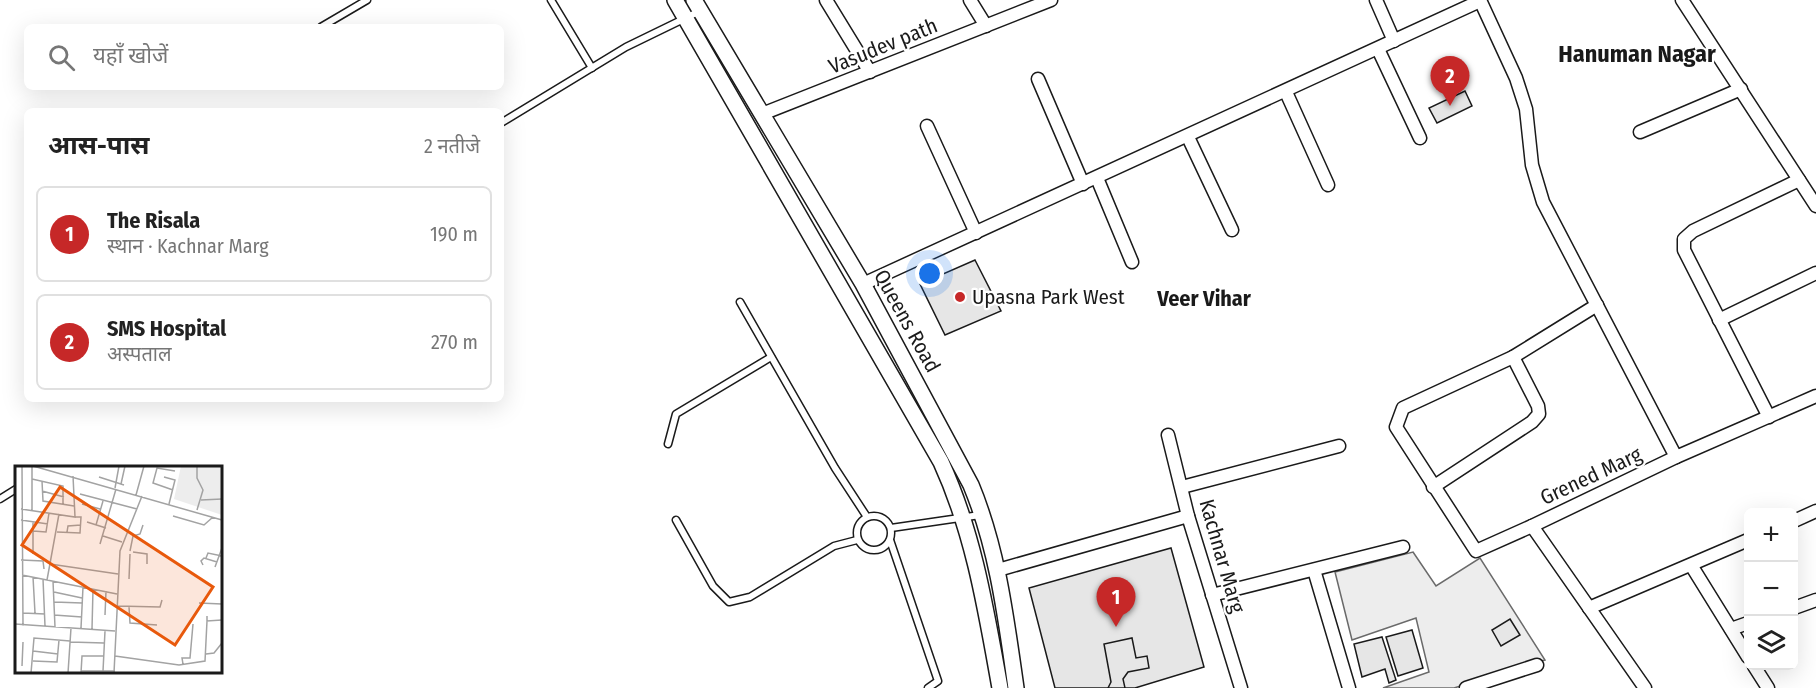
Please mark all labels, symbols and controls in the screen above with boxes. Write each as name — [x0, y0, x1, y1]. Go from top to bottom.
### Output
street label: Vasudev path — [825, 12, 941, 80]
search box — [24, 24, 504, 90]
district label: Hanuman Nagar — [1558, 40, 1716, 68]
icon: search — [45, 41, 78, 74]
text: यहाँ खोजें — [93, 42, 168, 69]
pin: 2 — [1430, 57, 1470, 106]
text: आस-पास — [48, 130, 150, 161]
text: 2 नतीजे — [424, 134, 480, 158]
text: The Risala — [107, 207, 200, 234]
text: 1 — [65, 222, 74, 246]
text: 190 m — [430, 222, 478, 246]
text: स्थान · Kachnar Marg — [107, 234, 269, 258]
your location — [915, 259, 944, 288]
street label: Queens Road — [868, 265, 946, 377]
place label: Upasna Park West — [972, 284, 1125, 310]
district label: Veer Vihar — [1156, 285, 1252, 312]
marker: Upasna Park West — [953, 290, 967, 304]
text: SMS Hospital — [107, 315, 226, 342]
text: 2 — [65, 330, 74, 354]
text: 270 m — [431, 330, 478, 354]
text: अस्पताल — [107, 342, 172, 366]
street label: Grened Marg — [1536, 441, 1646, 511]
inset map — [15, 466, 222, 673]
street label: Kachnar Marg — [1193, 496, 1251, 616]
map controls — [1744, 508, 1798, 670]
button: + — [1744, 508, 1798, 562]
button: − — [1744, 562, 1798, 616]
pin: 1 — [1096, 578, 1136, 627]
button: layers — [1744, 616, 1798, 670]

